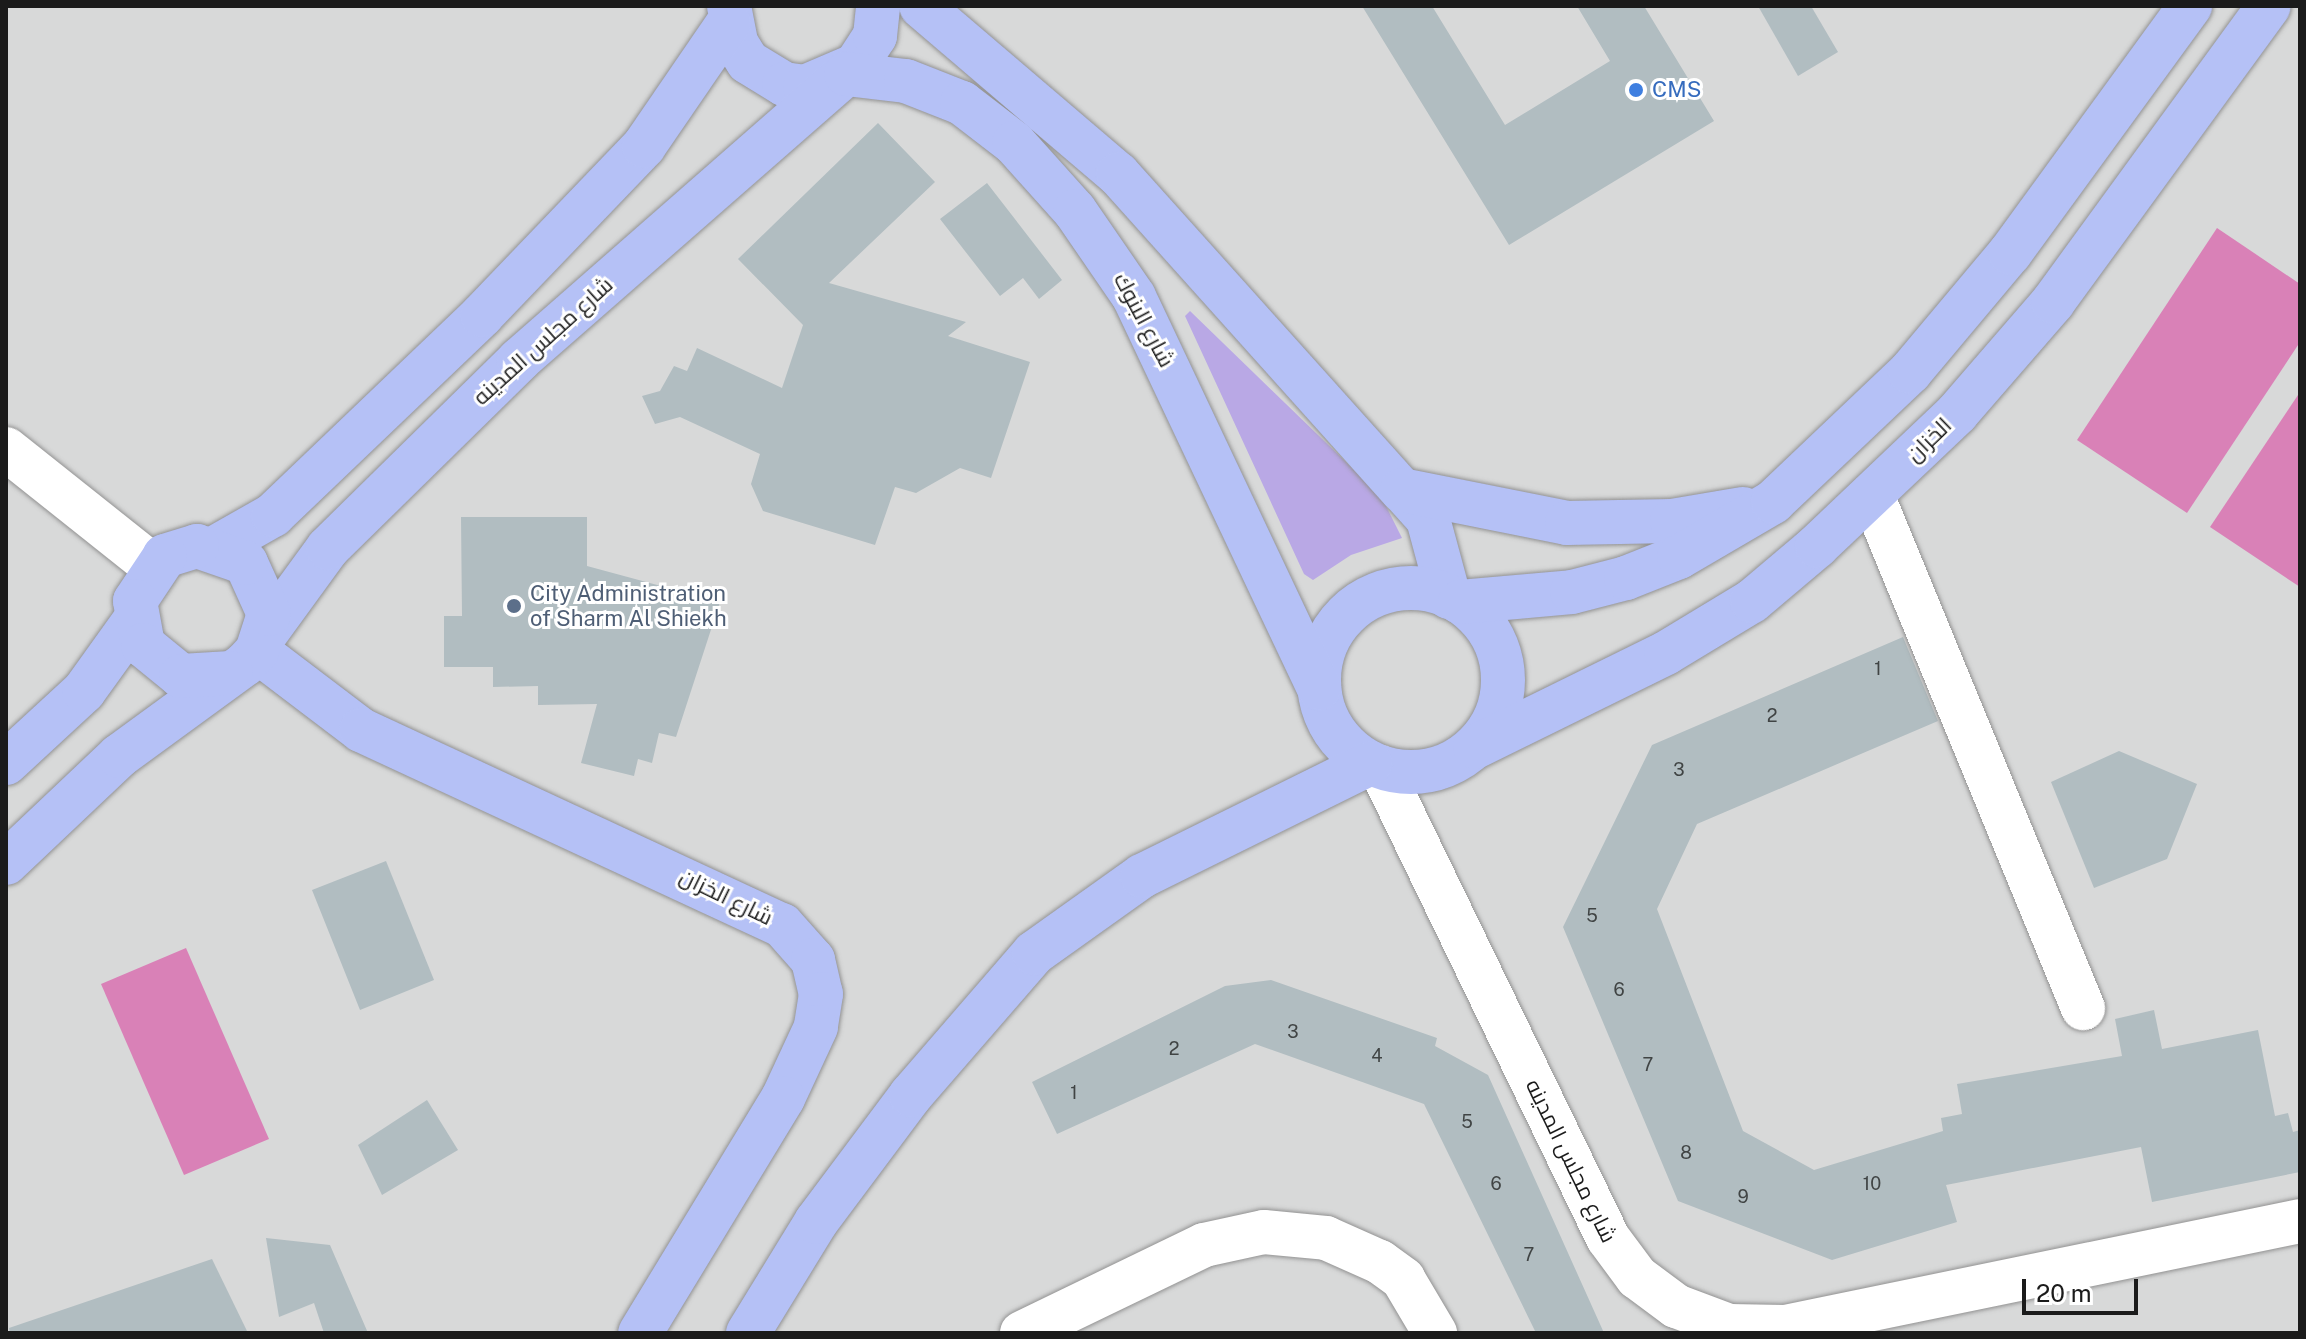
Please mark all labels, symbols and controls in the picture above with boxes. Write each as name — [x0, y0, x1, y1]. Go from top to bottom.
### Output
place label: CMS — [1652, 77, 1701, 103]
marker: CMS — [1627, 81, 1645, 99]
street label: شارع البنوك — [1108, 268, 1180, 372]
street label: شارع مجلس المدينه — [468, 271, 618, 411]
street label: الخزان — [1901, 412, 1957, 468]
place label: City Administration of Sharm Al Shiekh — [530, 580, 727, 632]
marker: City Administration of Sharm Al Shiekh — [505, 597, 523, 615]
house number: 1 — [1874, 658, 1882, 680]
house number: 2 — [1767, 705, 1777, 727]
house number: 3 — [1673, 759, 1685, 781]
street label: شارع الخزان — [675, 863, 777, 931]
house number: 5 — [1586, 905, 1598, 927]
house number: 6 — [1613, 979, 1625, 1001]
house number: 3 — [1287, 1021, 1299, 1043]
house number: 2 — [1169, 1038, 1179, 1060]
house number: 4 — [1371, 1045, 1383, 1067]
house number: 7 — [1643, 1054, 1653, 1076]
street label: شارع مجلس المدينه — [1520, 1075, 1622, 1247]
house number: 1 — [1070, 1082, 1078, 1104]
house number: 5 — [1461, 1111, 1473, 1133]
house number: 8 — [1680, 1142, 1692, 1164]
house number: 6 — [1490, 1173, 1502, 1195]
house number: 10 — [1863, 1173, 1881, 1195]
house number: 9 — [1737, 1186, 1749, 1208]
house number: 7 — [1524, 1244, 1534, 1266]
scale bar — [2026, 1263, 2142, 1313]
text: 20 m — [2036, 1279, 2092, 1307]

